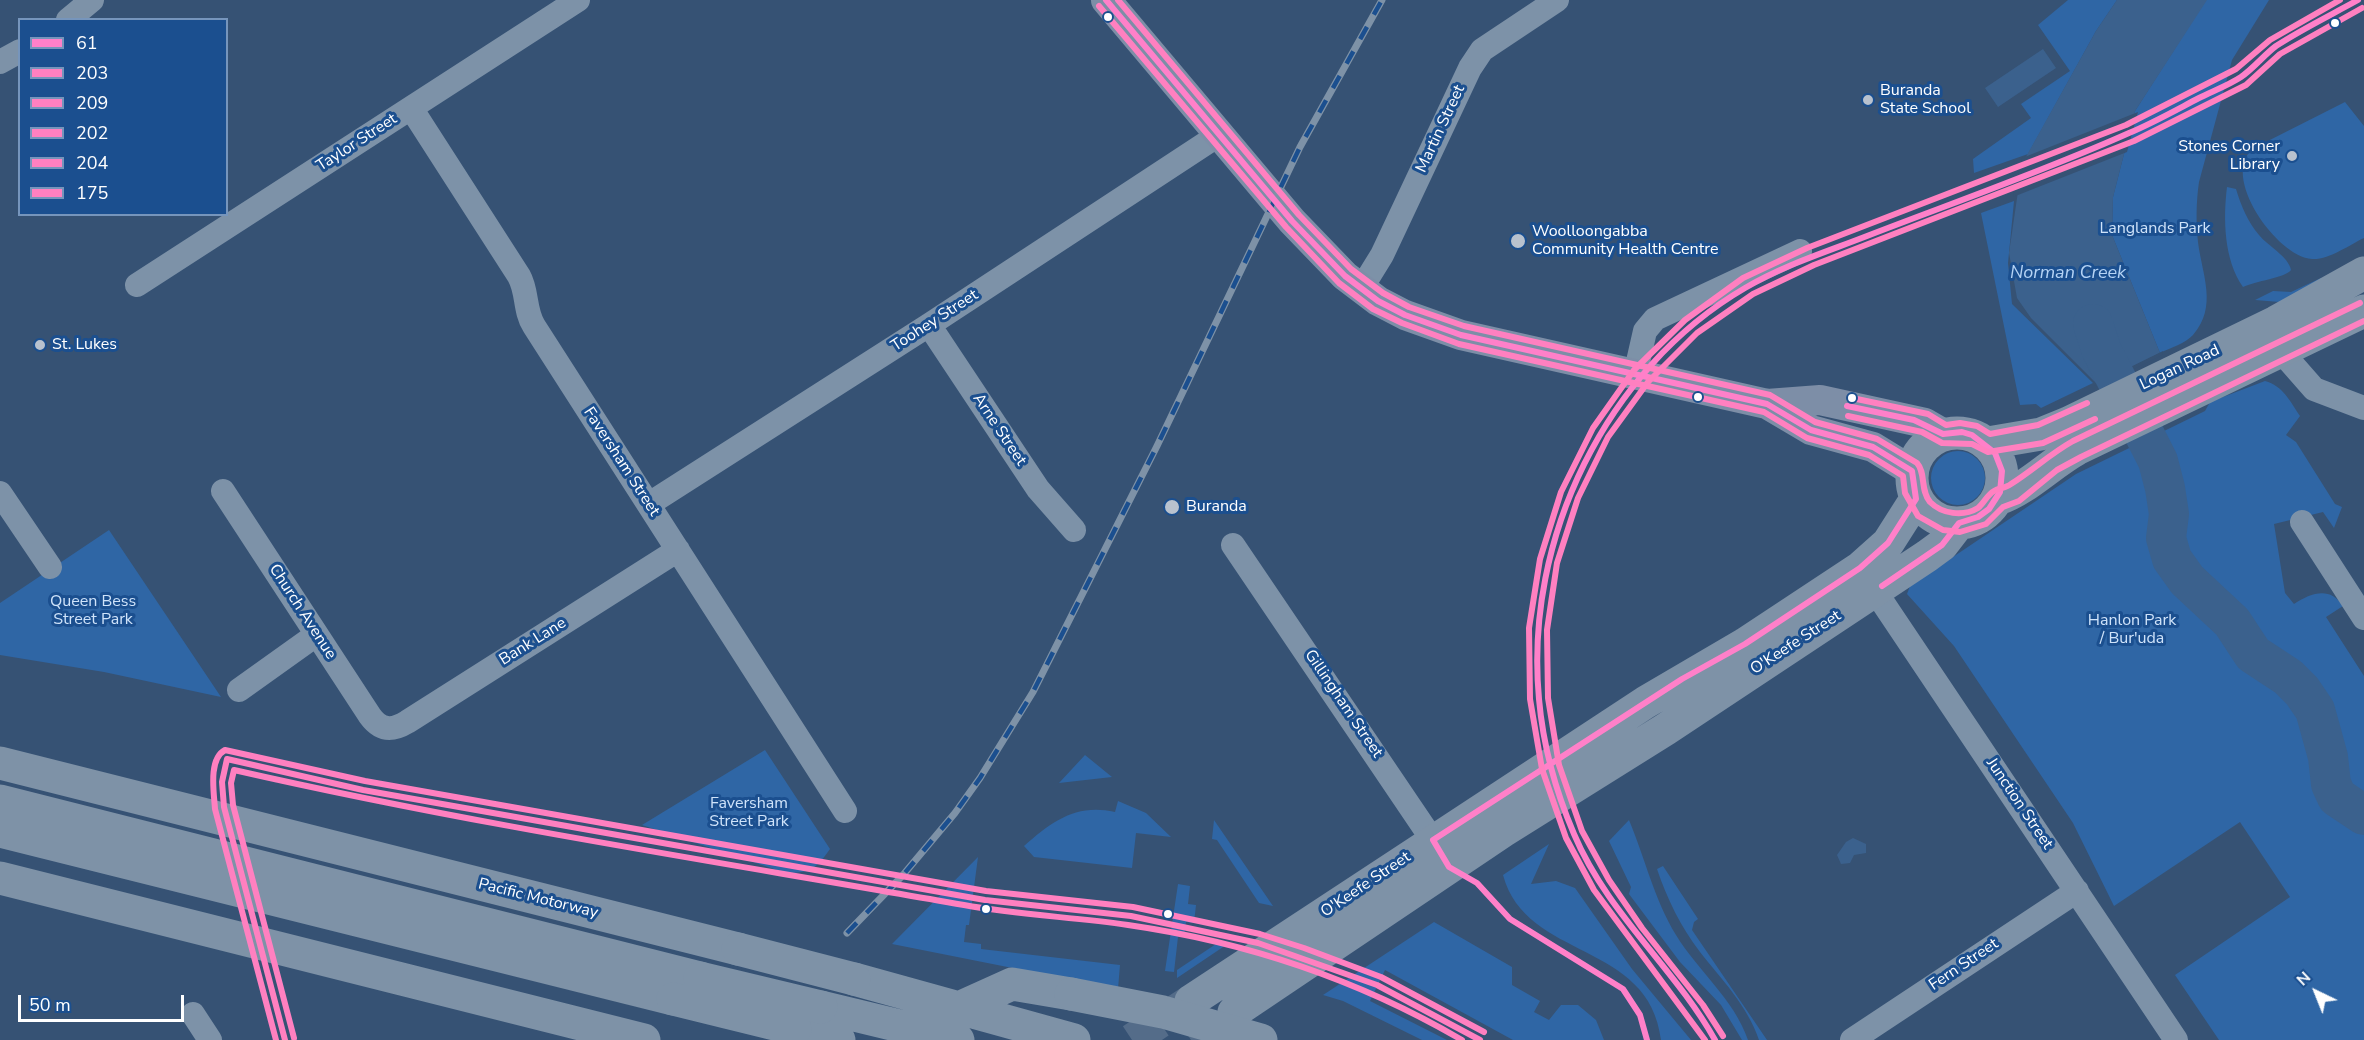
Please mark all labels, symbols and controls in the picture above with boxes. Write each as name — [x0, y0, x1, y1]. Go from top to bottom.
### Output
unlabelled marker — [1102, 11, 1114, 23]
unlabelled marker — [2329, 17, 2341, 29]
legend — [18, 18, 228, 216]
text: 61 — [76, 31, 98, 55]
text: 203 — [76, 61, 108, 85]
place label: Buranda State School — [1880, 81, 1971, 119]
street label: Martin Street — [1412, 82, 1470, 176]
text: 209 — [76, 91, 108, 115]
marker: Buranda State School — [1861, 93, 1875, 107]
street label: Taylor Street — [313, 110, 401, 176]
text: 202 — [76, 121, 108, 145]
place label: Stones Corner Library — [2178, 137, 2280, 175]
marker: Stones Corner Library — [2285, 149, 2299, 163]
text: 204 — [76, 151, 108, 175]
text: 175 — [76, 181, 108, 205]
park label: Langlands Park — [2099, 219, 2211, 239]
place label: Woolloongabba Community Health Centre — [1532, 222, 1718, 260]
marker: Woolloongabba Community Health Centre — [1509, 232, 1527, 250]
water label: Norman Creek — [2010, 263, 2126, 285]
street label: Toohey Street — [888, 286, 982, 356]
place label: St. Lukes — [52, 335, 117, 355]
marker: St. Lukes — [33, 338, 47, 352]
street label: Logan Road — [2137, 341, 2223, 395]
street label: Arne Street — [968, 390, 1030, 470]
unlabelled marker — [1692, 391, 1704, 403]
unlabelled marker — [1846, 392, 1858, 404]
street label: Faversham Street — [579, 404, 663, 520]
place label: Buranda — [1186, 497, 1247, 517]
marker: Buranda — [1163, 498, 1181, 516]
street label: Church Avenue — [264, 561, 340, 663]
park label: Queen Bess Street Park — [50, 592, 136, 630]
street label: O'Keefe Street — [1747, 607, 1845, 679]
park label: Hanlon Park / Bur'uda — [2088, 611, 2176, 649]
street label: Bank Lane — [496, 614, 570, 670]
street label: Gillingham Street — [1300, 646, 1386, 762]
street label: Junction Street — [1981, 755, 2057, 853]
park label: Faversham Street Park — [709, 794, 789, 832]
street label: O'Keefe Street — [1318, 848, 1414, 922]
street label: Pacific Motorway — [476, 875, 600, 923]
unlabelled marker — [980, 903, 992, 915]
unlabelled marker — [1162, 908, 1174, 920]
street label: Fern Street — [1926, 935, 2002, 995]
north arrow — [2286, 962, 2346, 1022]
text: N — [2292, 967, 2316, 991]
scale bar — [21, 983, 188, 1021]
text: 50 m — [29, 993, 71, 1017]

